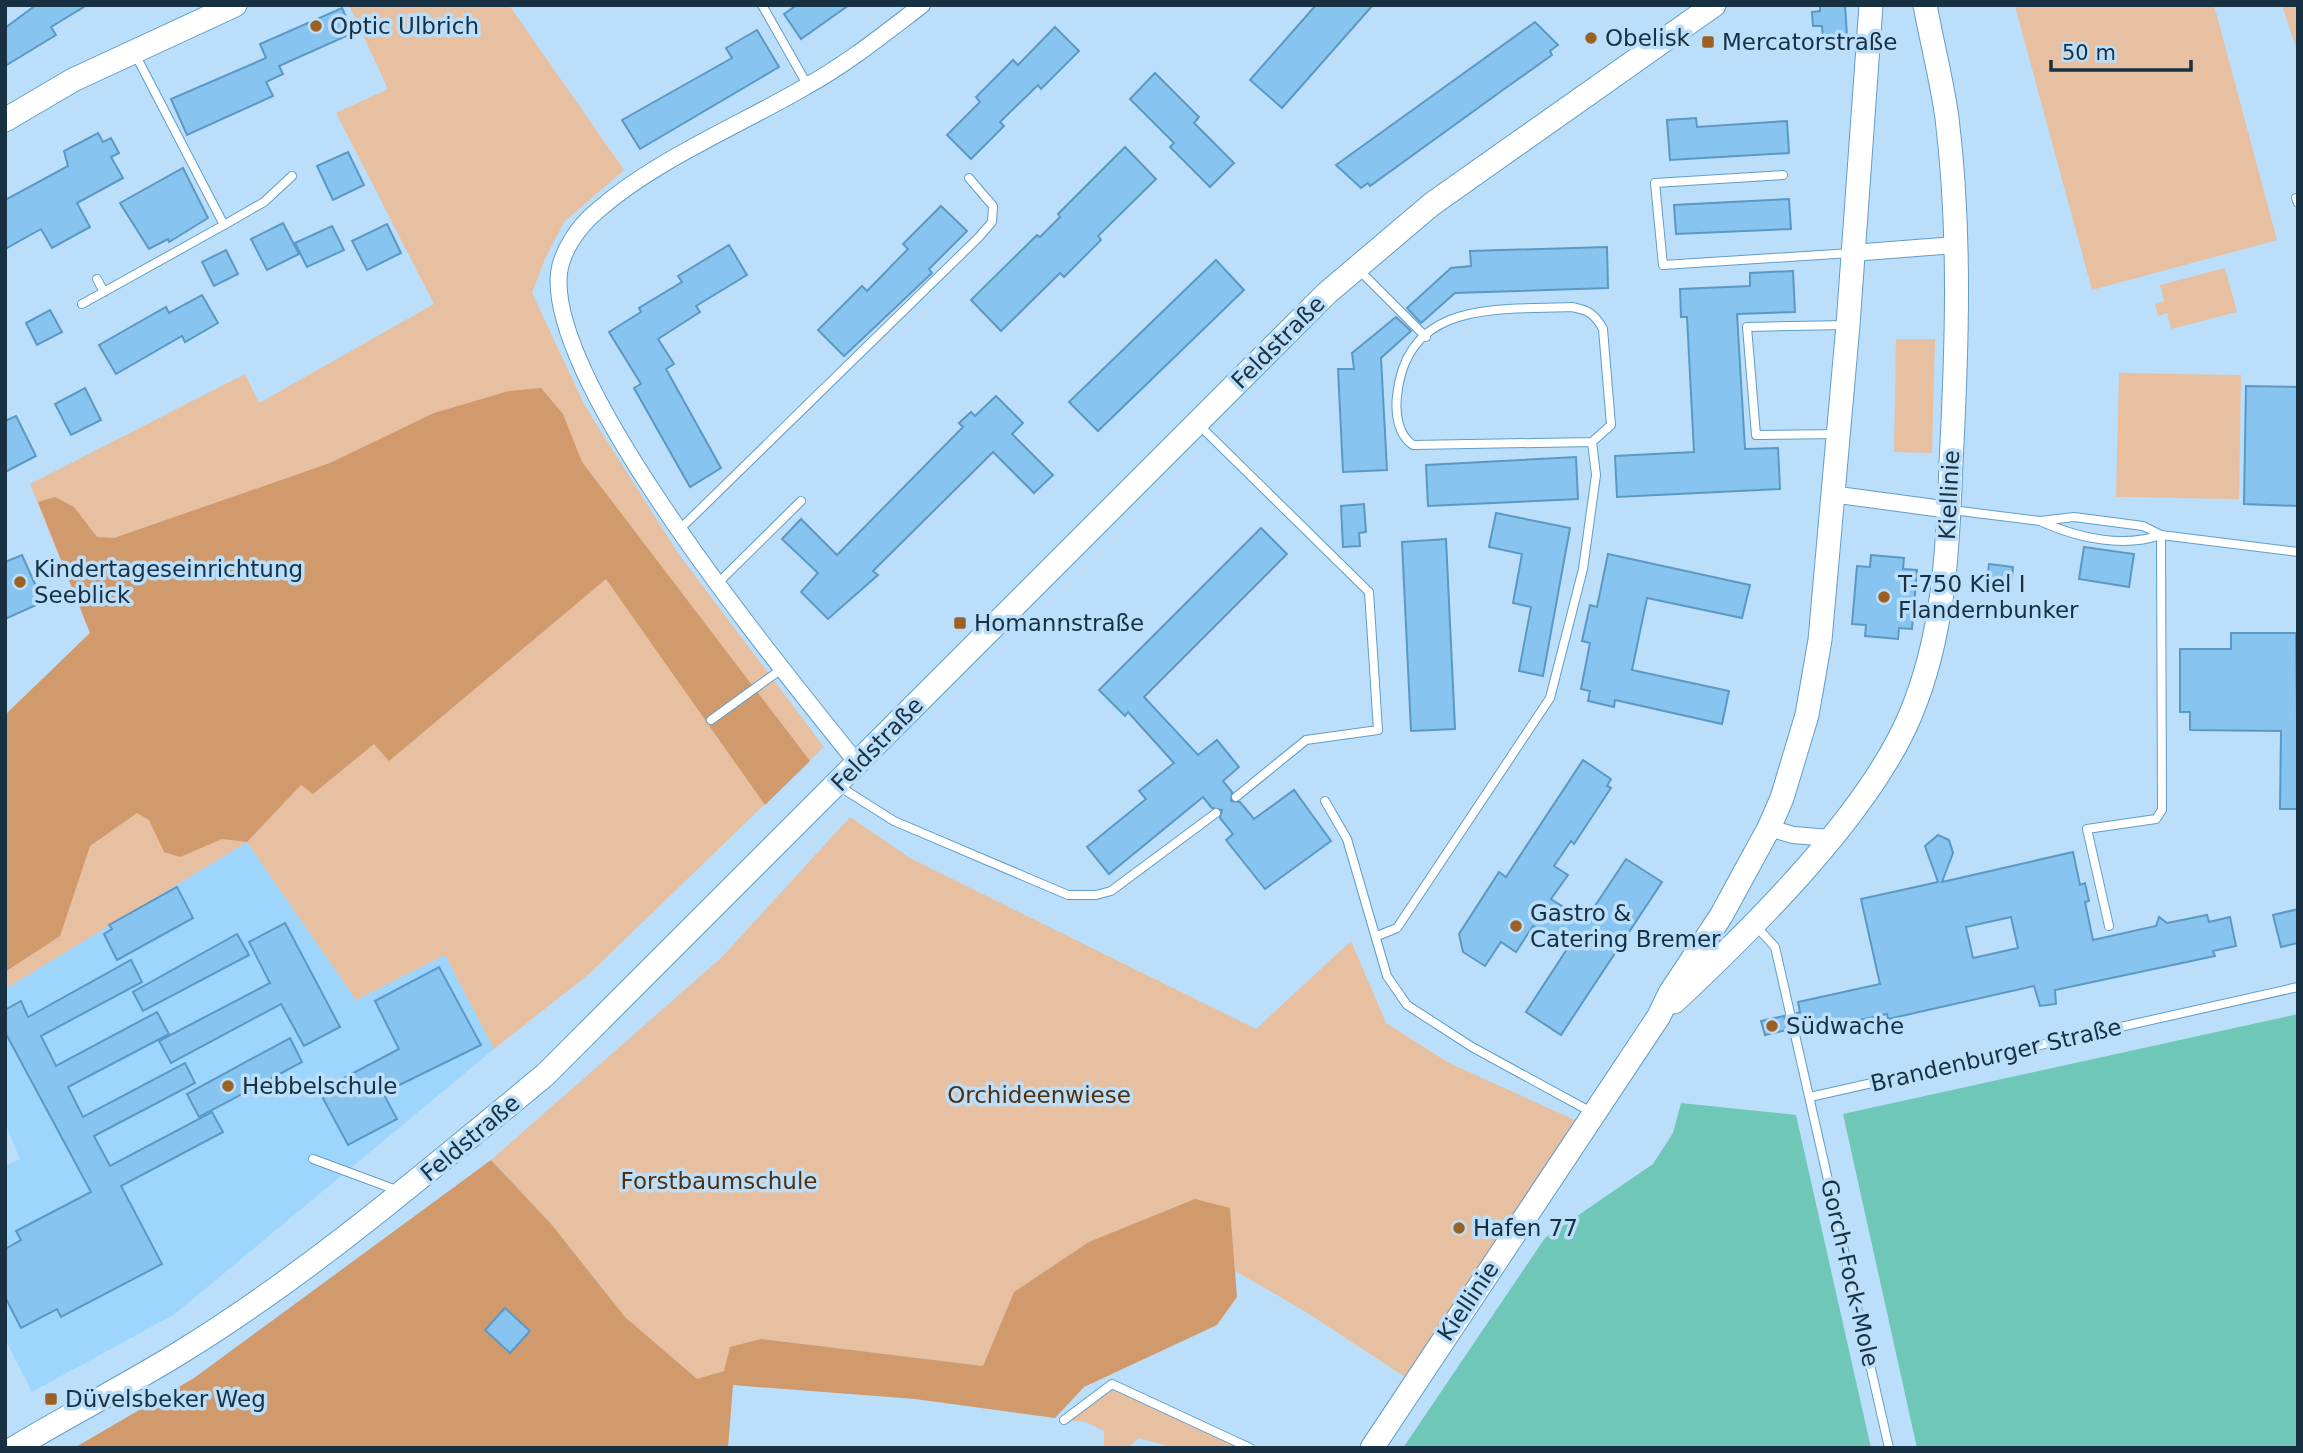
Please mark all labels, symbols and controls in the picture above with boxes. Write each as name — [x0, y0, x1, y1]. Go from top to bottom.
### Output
place label: Optic Ulbrich — [330, 13, 479, 39]
marker: Optic Ulbrich — [308, 18, 324, 34]
place label: Obelisk — [1605, 25, 1691, 51]
scale bar — [2051, 28, 2191, 72]
place label: Mercatorstraße — [1722, 29, 1897, 55]
marker: Obelisk — [1583, 30, 1599, 46]
marker: Mercatorstraße — [1700, 34, 1716, 50]
text: 50 m — [2062, 41, 2116, 65]
street label: Feldstraße — [1226, 290, 1330, 394]
street label: Kiellinie — [1934, 449, 1964, 541]
place label: Kindertageseinrichtung Seeblick — [34, 556, 303, 608]
place label: T-750 Kiel I Flandernbunker — [1897, 571, 2079, 623]
marker: Kindertageseinrichtung Seeblick — [12, 574, 28, 590]
marker: T-750 Kiel I Flandernbunker — [1876, 589, 1892, 605]
place label: Homannstraße — [974, 610, 1144, 636]
marker: Homannstraße — [952, 615, 968, 631]
street label: Feldstraße — [826, 692, 928, 796]
place label: Gastro & Catering Bremer — [1530, 900, 1721, 952]
marker: Gastro & Catering Bremer — [1508, 918, 1524, 934]
place label: Südwache — [1786, 1013, 1904, 1039]
street label: Brandenburger Straße — [1868, 1013, 2124, 1097]
marker: Südwache — [1764, 1018, 1780, 1034]
place label: Hebbelschule — [242, 1073, 398, 1099]
marker: Hebbelschule — [220, 1078, 236, 1094]
park label: Orchideenwiese — [947, 1082, 1131, 1108]
street label: Feldstraße — [416, 1089, 524, 1187]
park label: Forstbaumschule — [621, 1168, 817, 1194]
street label: Gorch-Fock-Mole — [1816, 1177, 1884, 1369]
place label: Hafen 77 — [1473, 1215, 1578, 1241]
marker: Hafen 77 — [1451, 1220, 1467, 1236]
street label: Kiellinie — [1432, 1256, 1504, 1346]
place label: Düvelsbeker Weg — [65, 1386, 266, 1412]
marker: Düvelsbeker Weg — [43, 1391, 59, 1407]

